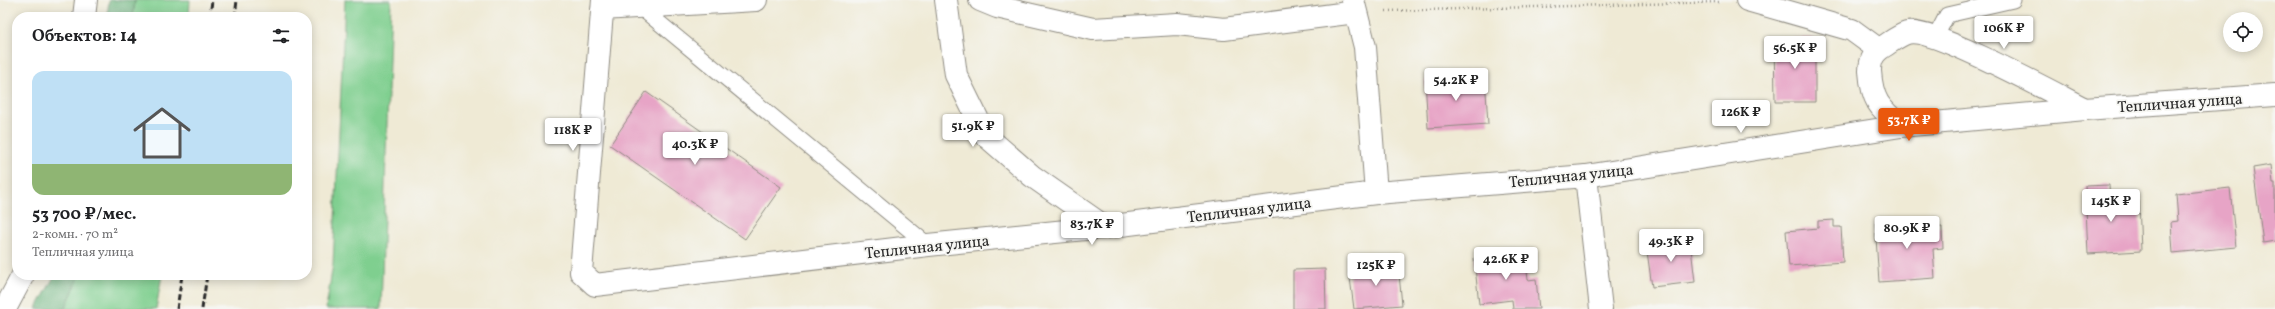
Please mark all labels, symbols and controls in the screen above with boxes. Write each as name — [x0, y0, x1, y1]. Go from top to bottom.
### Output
map controls — [2223, 12, 2263, 52]
button: locate — [2223, 12, 2263, 52]
pin: 106K ₽ — [1971, 16, 2037, 50]
text: 106K ₽ — [1983, 20, 2025, 38]
text: Объектов: 14 — [32, 25, 137, 48]
icon: filters — [270, 25, 292, 47]
pin: 56.5K ₽ — [1758, 36, 1832, 70]
text: 56.5K ₽ — [1773, 40, 1817, 58]
pin: 54.2K ₽ — [1419, 68, 1493, 102]
text: 54.2K ₽ — [1433, 72, 1479, 90]
street label: Тепличная улица — [2117, 89, 2244, 119]
icon: home — [126, 97, 198, 169]
pin: 126K ₽ — [1708, 100, 1774, 134]
text: 126K ₽ — [1721, 104, 1761, 122]
pin: 53.7K ₽ — [1872, 108, 1946, 142]
text: 53.7K ₽ — [1887, 112, 1931, 130]
pin: 51.9K ₽ — [936, 114, 1010, 148]
pin: 118K ₽ — [540, 118, 606, 152]
text: 51.9K ₽ — [951, 118, 995, 136]
text: 118K ₽ — [554, 122, 592, 140]
pin: 40.3K ₽ — [658, 132, 732, 166]
text: 40.3K ₽ — [672, 136, 718, 154]
street label: Тепличная улица — [1508, 159, 1635, 194]
pin: 145K ₽ — [2078, 189, 2144, 223]
street label: Тепличная улица — [1186, 192, 1313, 230]
text: 145K ₽ — [2091, 193, 2131, 211]
text: 53 700 ₽/мес. — [32, 203, 137, 226]
pin: 83.7K ₽ — [1055, 212, 1129, 246]
text: 83.7K ₽ — [1070, 216, 1114, 234]
pin: 80.9K ₽ — [1870, 216, 1944, 250]
text: 80.9K ₽ — [1884, 220, 1930, 238]
text: 2-комн. · 70 m² — [32, 226, 118, 244]
pin: 49.3K ₽ — [1634, 229, 1708, 263]
street label: Тепличная улица — [864, 230, 991, 265]
text: 49.3K ₽ — [1648, 233, 1694, 251]
text: Тепличная улица — [32, 244, 134, 262]
pin: 42.6K ₽ — [1469, 247, 1543, 281]
text: 42.6K ₽ — [1483, 251, 1529, 269]
pin: 125K ₽ — [1343, 253, 1409, 287]
text: 125K ₽ — [1356, 257, 1396, 275]

